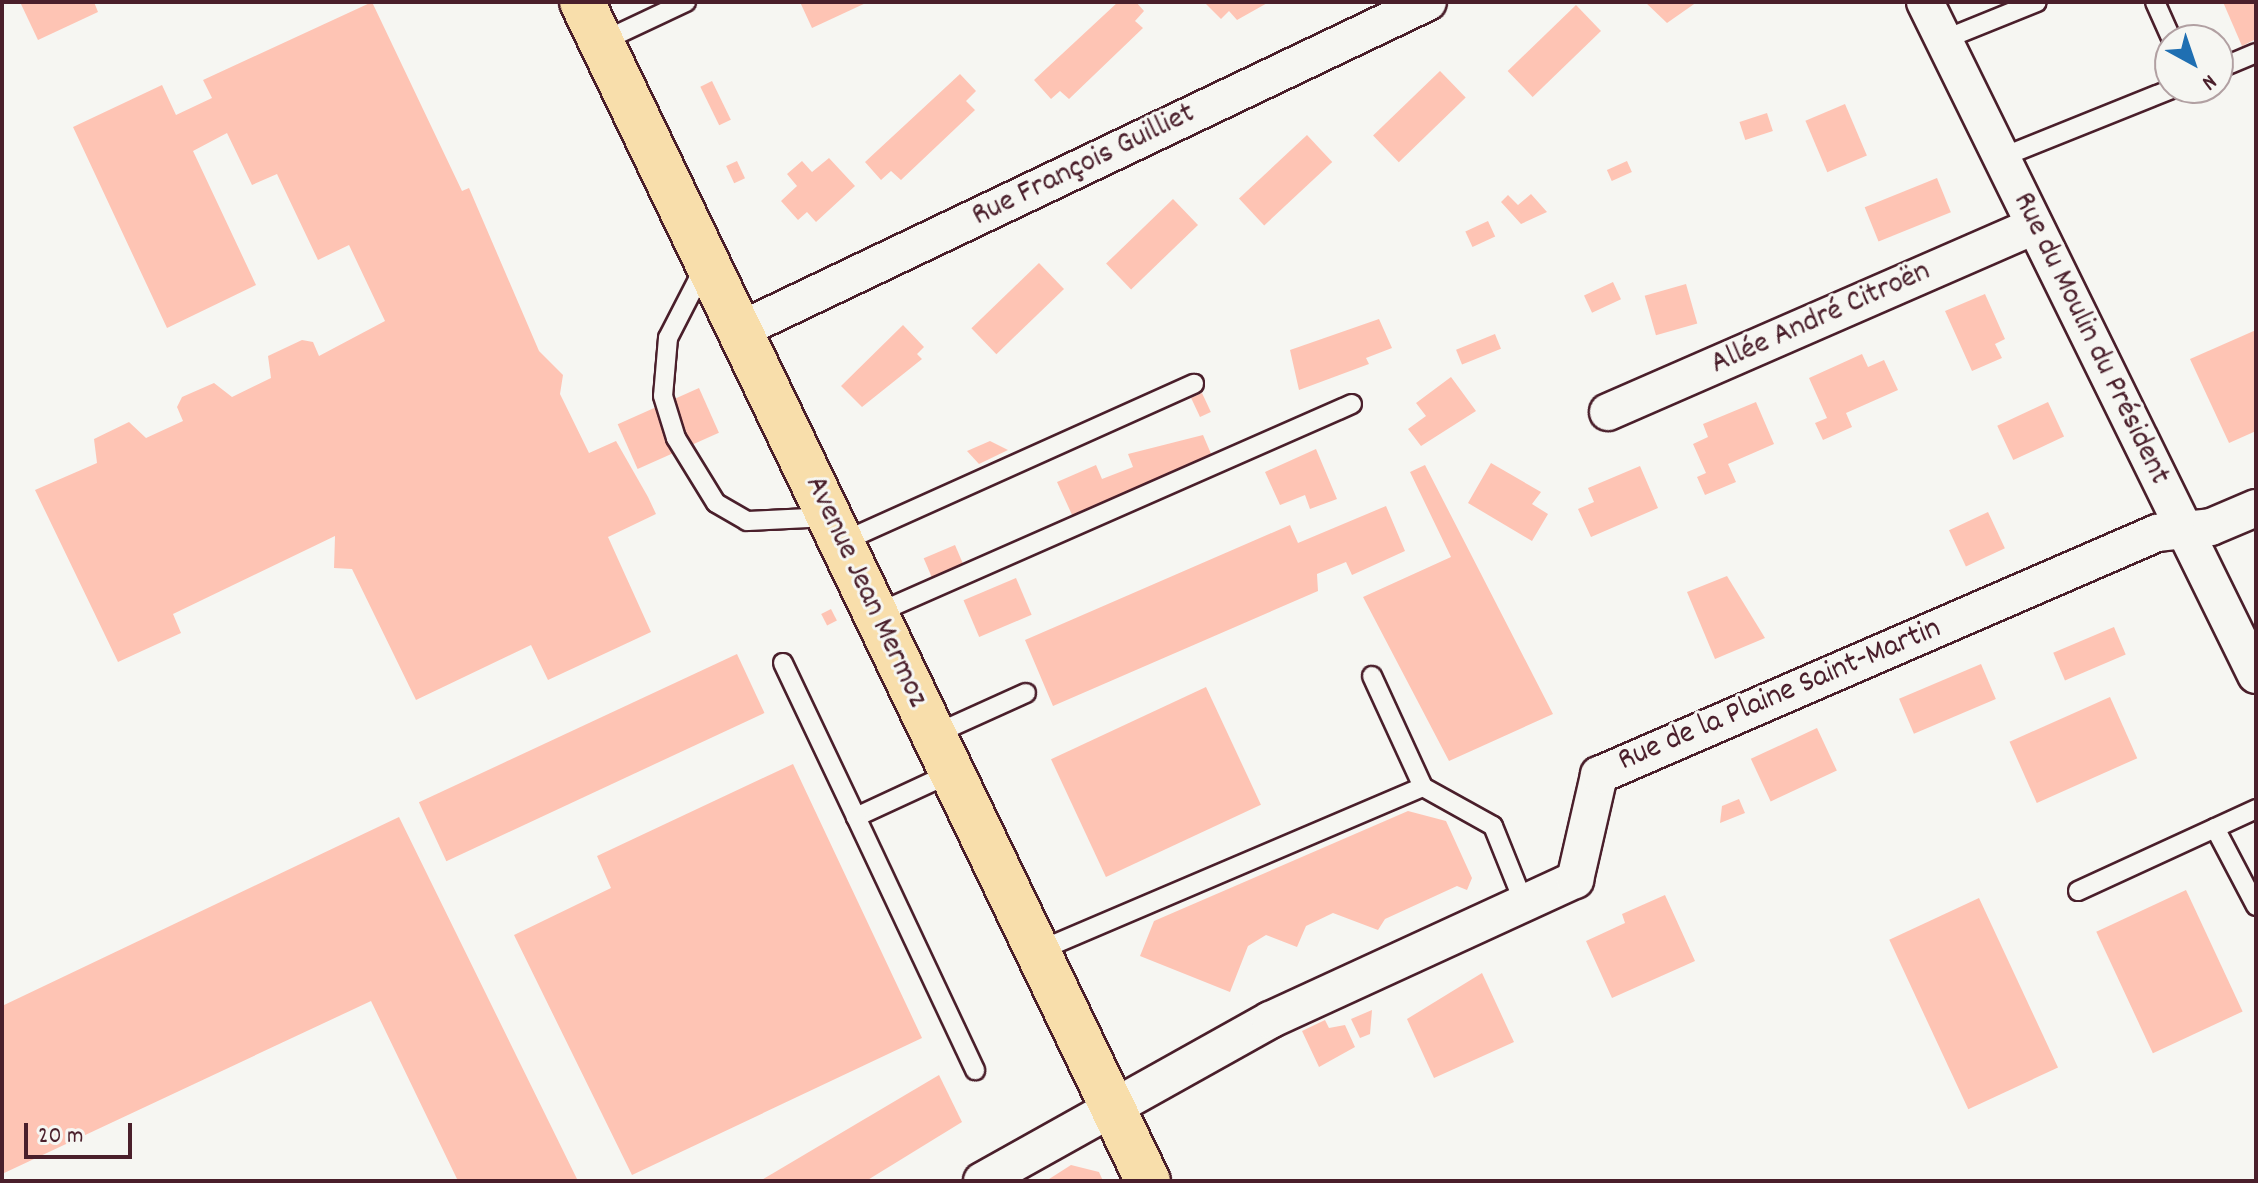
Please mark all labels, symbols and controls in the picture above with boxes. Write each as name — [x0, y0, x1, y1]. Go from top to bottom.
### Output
north arrow — [2154, 24, 2234, 104]
text: N — [2194, 66, 2223, 97]
street label: Rue François Guilliet — [966, 95, 1202, 237]
street label: Rue du Moulin du Président — [2002, 187, 2178, 491]
street label: Allée André Citroën — [1705, 253, 1937, 385]
street label: Avenue Jean Mermoz — [795, 470, 935, 714]
street label: Rue de la Plaine Saint-Martin — [1613, 611, 1947, 781]
scale bar — [28, 1107, 136, 1157]
text: 20 m — [38, 1120, 84, 1154]

